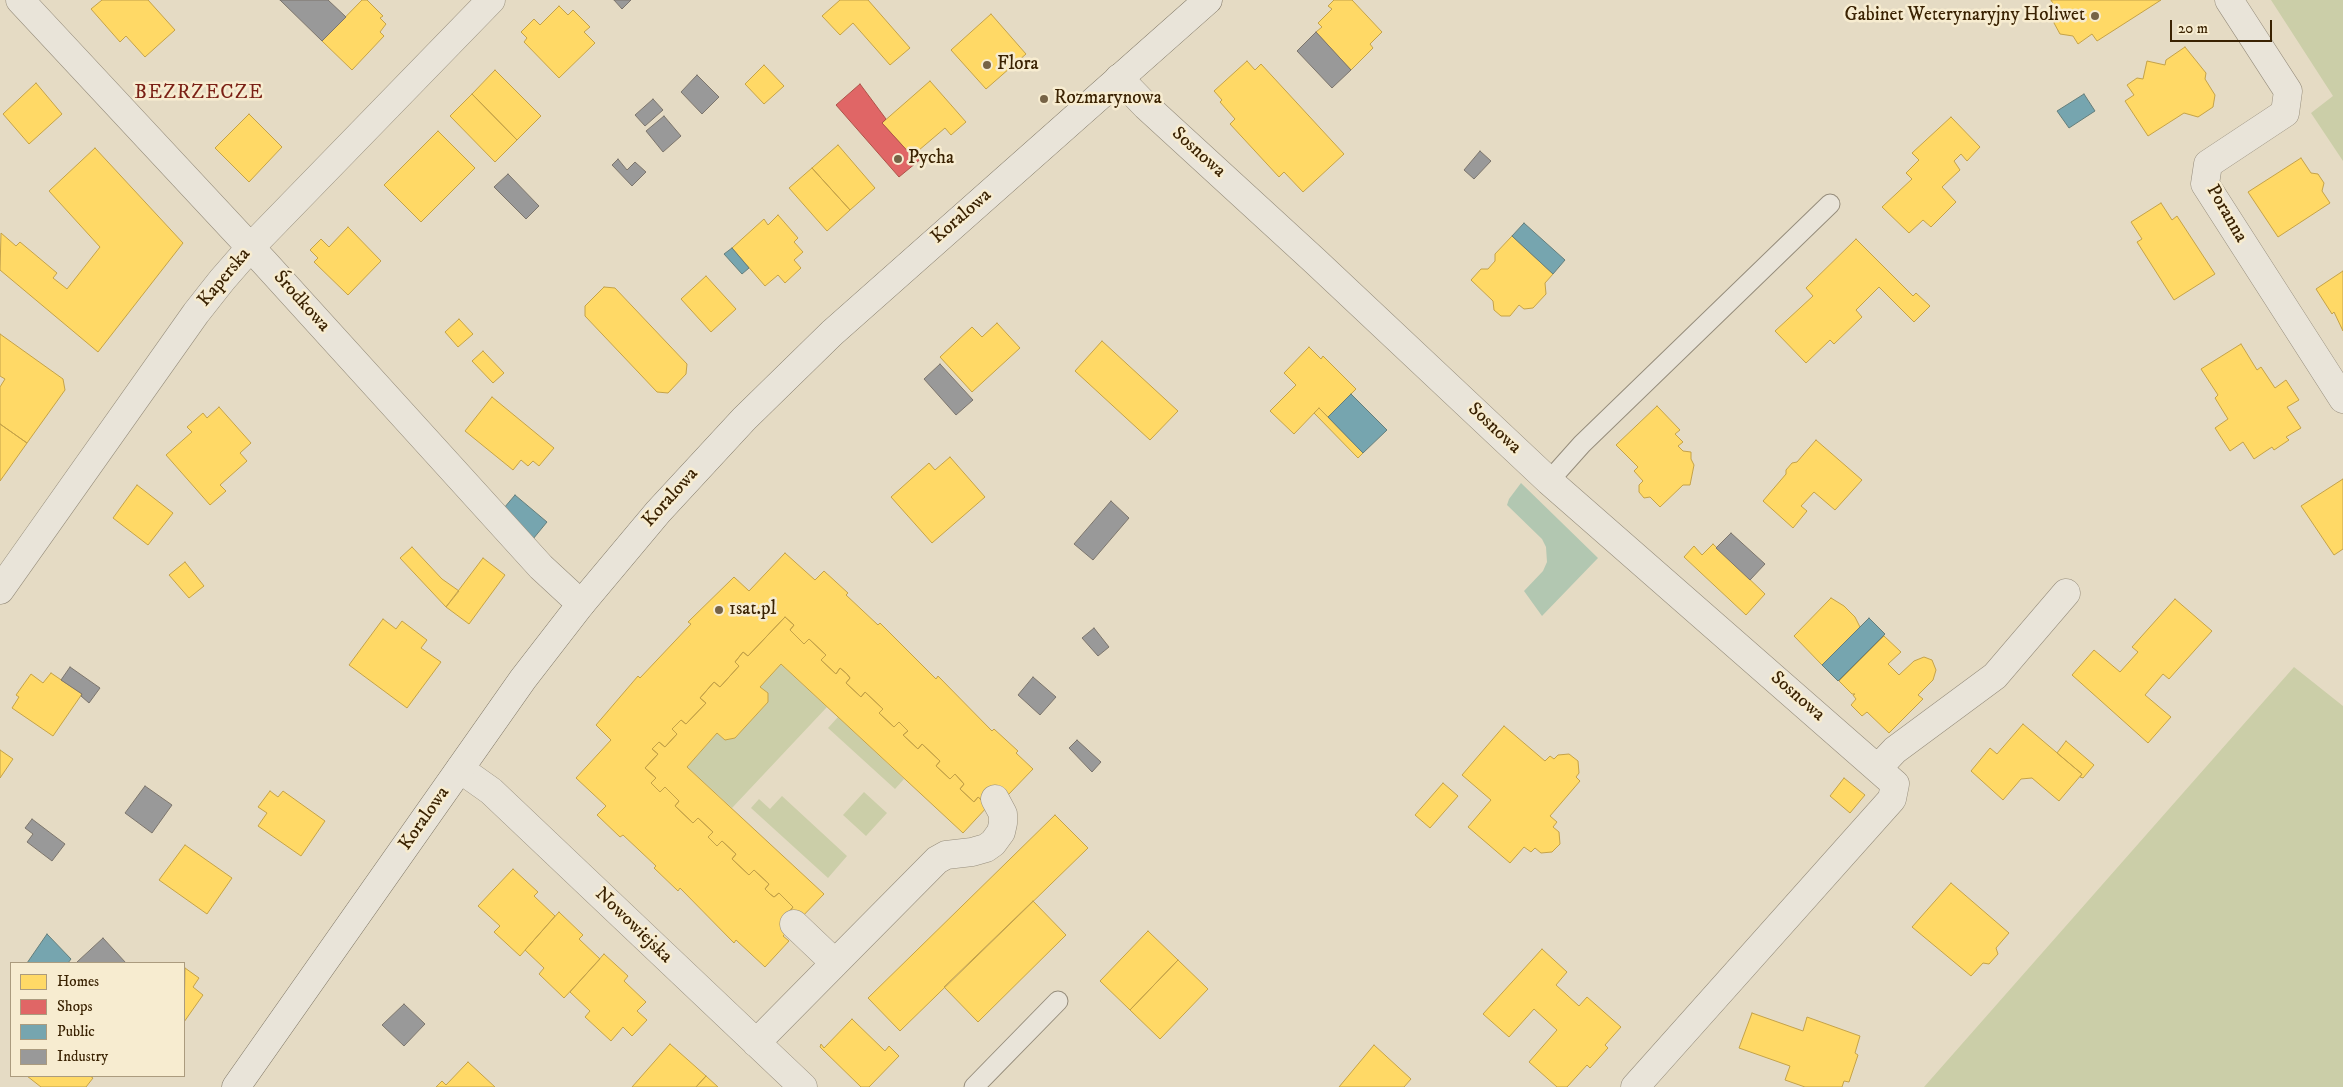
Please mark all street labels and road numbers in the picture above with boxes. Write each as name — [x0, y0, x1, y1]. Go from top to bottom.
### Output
street label: Sosnowa — [1166, 123, 1230, 183]
street label: Poranna — [2200, 181, 2252, 247]
street label: Koralowa — [927, 185, 997, 249]
street label: Kaperska — [194, 244, 256, 312]
street label: Środkowa — [268, 267, 334, 337]
street label: Sosnowa — [1463, 399, 1525, 459]
street label: Koralowa — [638, 463, 704, 533]
street label: Sosnowa — [1765, 667, 1829, 727]
street label: Koralowa — [395, 783, 455, 855]
street label: Nowowiejska — [589, 883, 677, 969]

